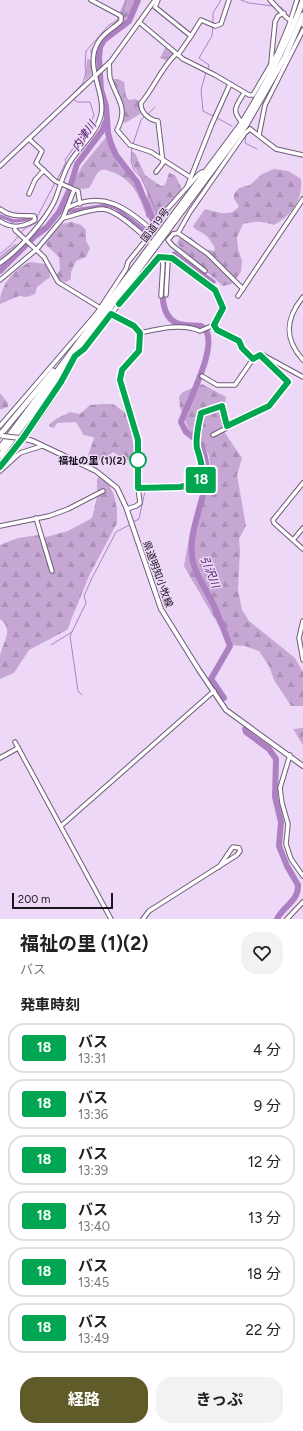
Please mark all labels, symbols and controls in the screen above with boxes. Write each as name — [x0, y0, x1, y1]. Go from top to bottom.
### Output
water label: 内津川 — [69, 118, 99, 153]
street label: 国道19号 — [138, 205, 172, 245]
marker: 福祉の里 (1)(2) — [129, 451, 147, 469]
place label: 福祉の里 (1)(2) — [58, 454, 126, 467]
line badge: 18 — [183, 467, 219, 493]
text: 18 — [194, 471, 208, 488]
street label: 県道明知小牧線 — [140, 539, 176, 609]
water label: 引沢川 — [198, 554, 223, 591]
scale bar — [12, 891, 113, 910]
text: 200 m — [18, 893, 50, 906]
text: 福祉の里 (1)(2) — [20, 932, 149, 955]
button: heart — [241, 932, 283, 974]
text: バス — [20, 962, 46, 977]
text: 発車時刻 — [20, 996, 80, 1014]
text: バス — [78, 1033, 108, 1051]
text: 18 — [37, 1039, 51, 1056]
text: 4 分 — [253, 1041, 281, 1059]
text: 13:31 — [78, 1051, 106, 1066]
text: バス — [78, 1089, 108, 1107]
text: 18 — [37, 1095, 51, 1112]
text: 9 分 — [254, 1097, 281, 1115]
text: 13:36 — [78, 1107, 108, 1122]
text: バス — [78, 1145, 108, 1163]
text: 18 — [37, 1151, 51, 1168]
text: 12 分 — [248, 1153, 281, 1171]
text: 13:39 — [78, 1163, 108, 1178]
text: バス — [78, 1201, 108, 1219]
text: 18 — [37, 1207, 51, 1224]
text: 13 分 — [248, 1209, 281, 1227]
text: 13:40 — [78, 1219, 110, 1234]
text: バス — [78, 1257, 108, 1275]
text: 18 — [37, 1263, 51, 1280]
text: 18 分 — [247, 1265, 281, 1283]
text: 13:45 — [78, 1275, 109, 1290]
text: バス — [78, 1313, 108, 1331]
text: 18 — [37, 1319, 51, 1336]
text: 22 分 — [246, 1321, 281, 1339]
text: 13:49 — [78, 1331, 109, 1346]
button: 経路 — [20, 1377, 148, 1423]
button: きっぷ — [156, 1377, 283, 1423]

